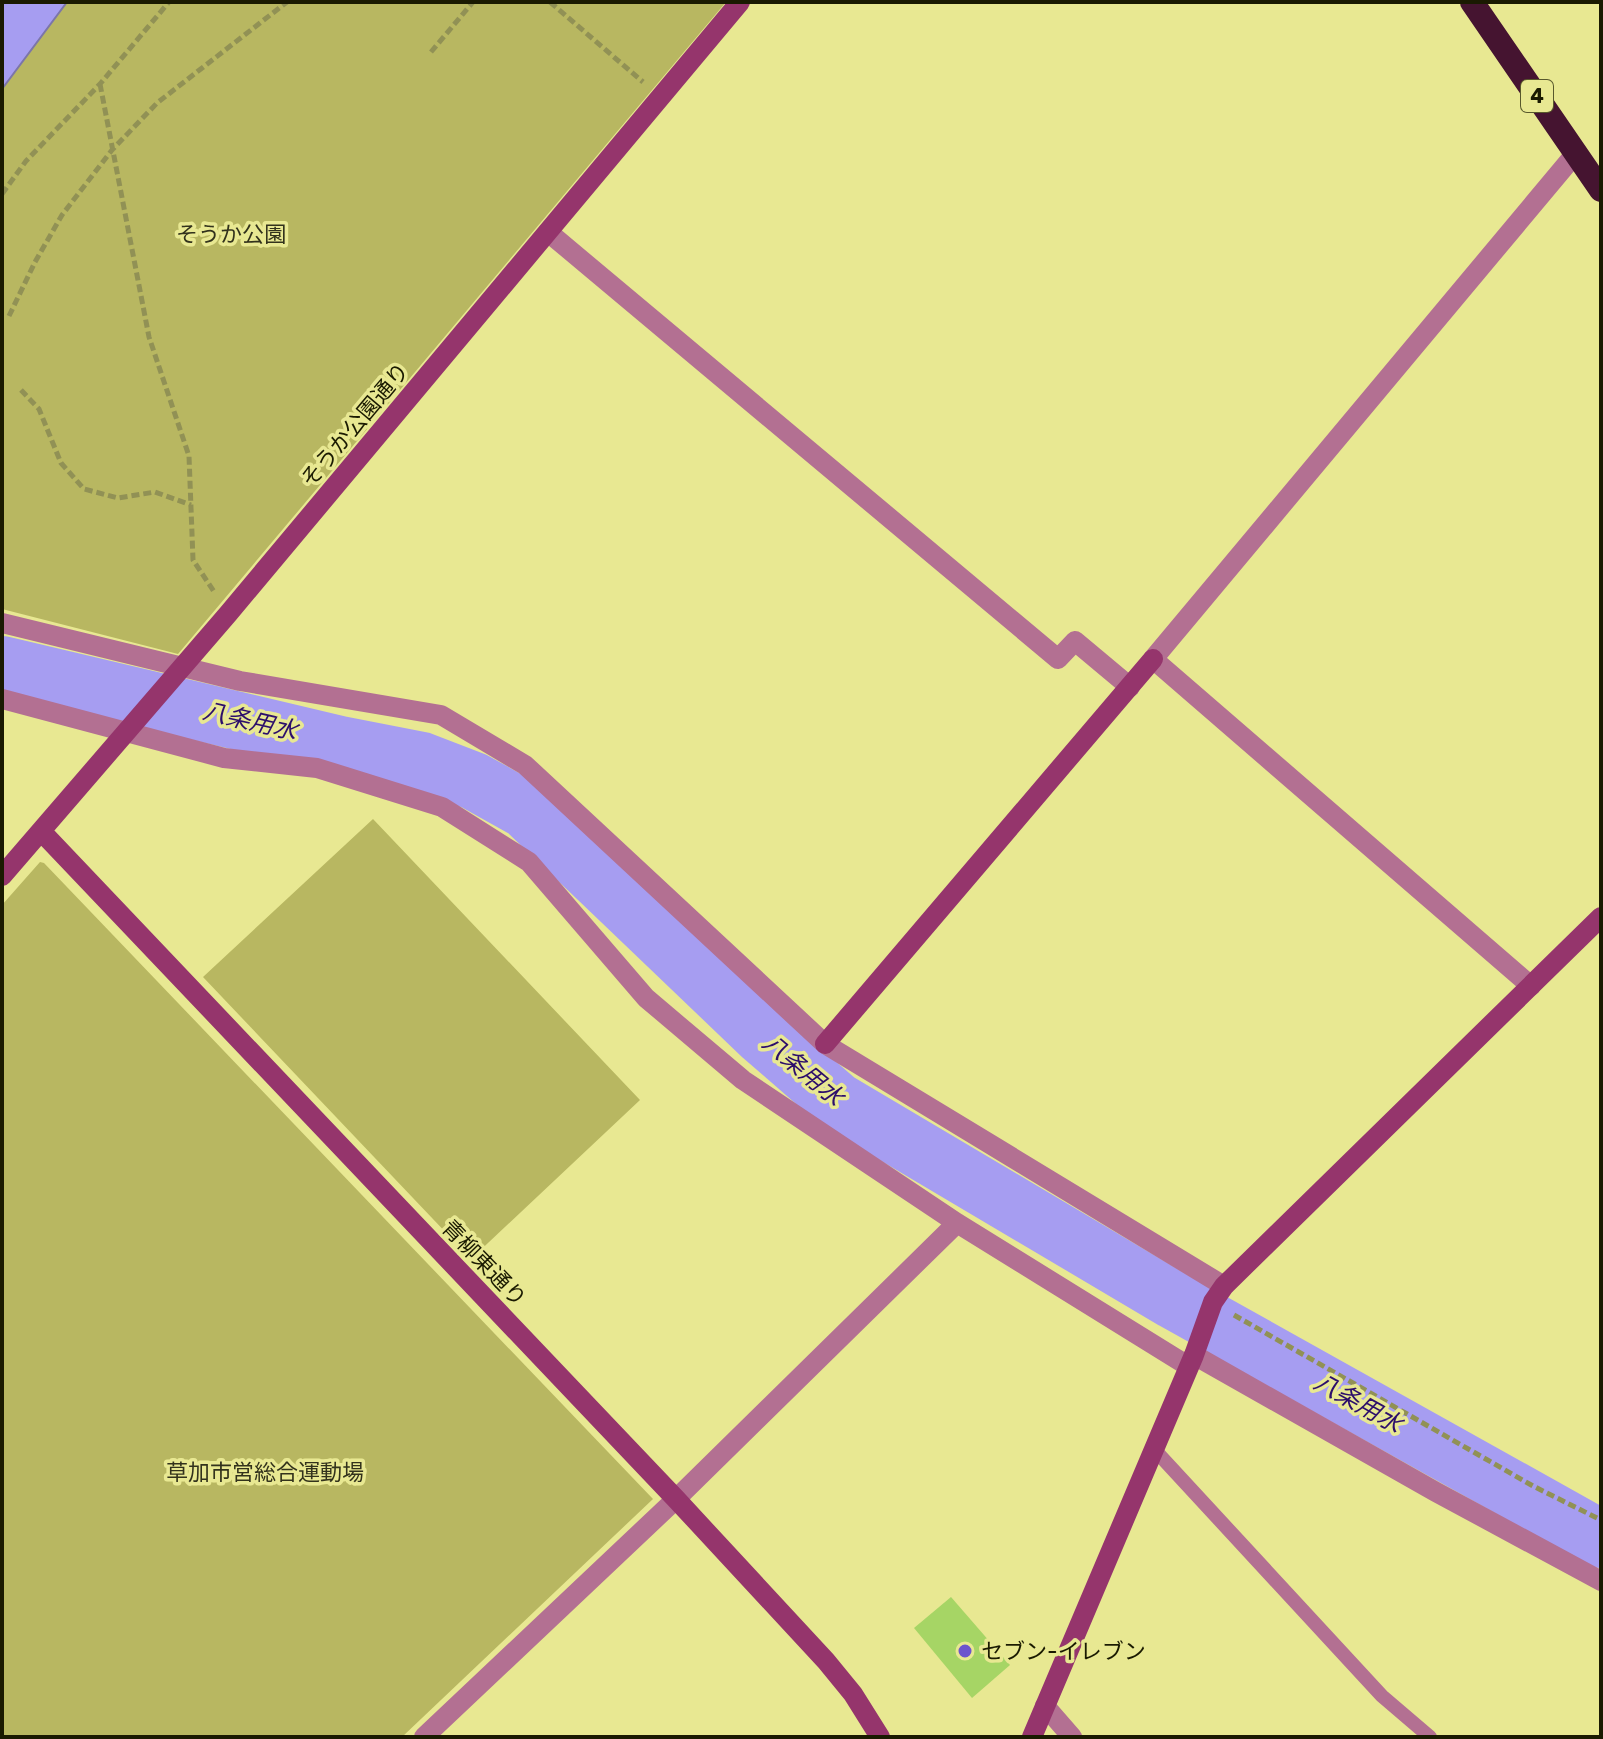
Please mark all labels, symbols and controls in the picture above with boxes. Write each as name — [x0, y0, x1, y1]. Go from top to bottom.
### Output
road number: 4 — [1521, 80, 1553, 112]
park label: そうか公園 — [176, 221, 286, 248]
street label: そうか公園通り — [295, 357, 415, 493]
water label: 八条用水 — [200, 697, 303, 746]
water label: 八条用水 — [757, 1028, 851, 1114]
street label: 青柳東通り — [436, 1214, 532, 1312]
water label: 八条用水 — [1309, 1367, 1409, 1440]
park label: 草加市営総合運動場 — [166, 1459, 364, 1486]
place label: セブン-イレブン — [981, 1638, 1146, 1665]
marker: セブン-イレブン — [956, 1642, 974, 1660]

